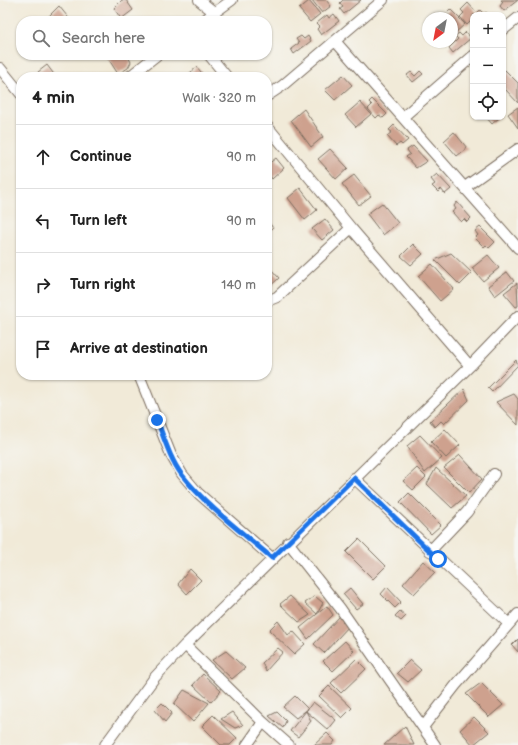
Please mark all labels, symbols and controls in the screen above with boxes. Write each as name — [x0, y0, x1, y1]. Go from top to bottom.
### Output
north arrow — [422, 12, 458, 48]
map controls — [470, 12, 506, 120]
button: + — [470, 12, 506, 48]
search box — [16, 16, 272, 60]
icon: search — [30, 27, 52, 49]
text: Search here — [62, 29, 145, 48]
button: − — [470, 48, 506, 84]
button: locate — [470, 84, 506, 120]
text: 4 min — [32, 88, 75, 108]
text: Walk · 320 m — [182, 90, 256, 106]
icon: ahead — [32, 146, 54, 168]
text: Continue — [70, 147, 132, 166]
text: 90 m — [227, 149, 256, 165]
icon: left — [32, 210, 54, 232]
text: Turn left — [70, 211, 127, 230]
text: 90 m — [227, 213, 256, 229]
icon: right — [32, 274, 54, 296]
text: Turn right — [70, 275, 135, 294]
text: 140 m — [221, 277, 256, 293]
icon: arrive — [32, 338, 54, 360]
text: Arrive at destination — [70, 339, 208, 358]
route end — [148, 411, 166, 429]
route start — [429, 550, 447, 568]

